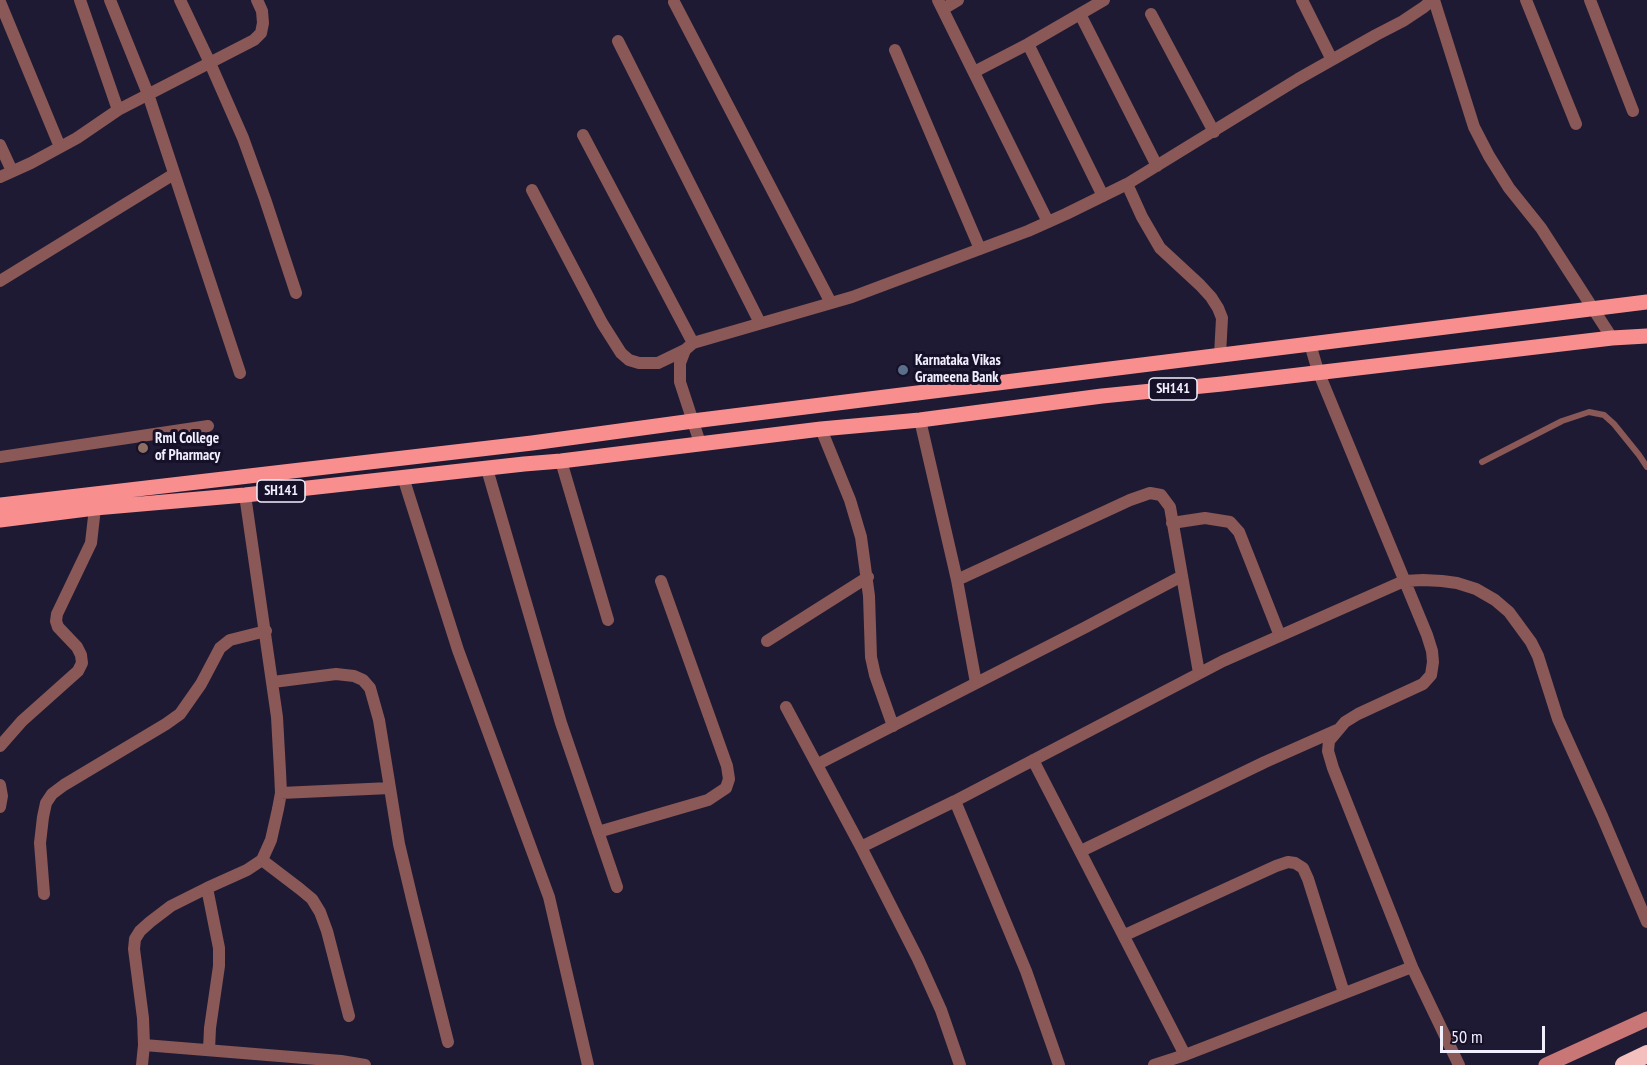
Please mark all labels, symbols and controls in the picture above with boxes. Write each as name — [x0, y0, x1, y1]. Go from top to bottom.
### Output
place label: Karnataka Vikas Grameena Bank — [915, 352, 1001, 387]
marker: Karnataka Vikas Grameena Bank — [896, 363, 910, 377]
road number: SH141 — [1149, 378, 1197, 400]
place label: Rml College of Pharmacy — [155, 430, 220, 465]
marker: Rml College of Pharmacy — [136, 441, 150, 455]
road number: SH141 — [257, 480, 305, 502]
scale bar — [1443, 1014, 1548, 1052]
text: 50 m — [1451, 1025, 1483, 1048]

